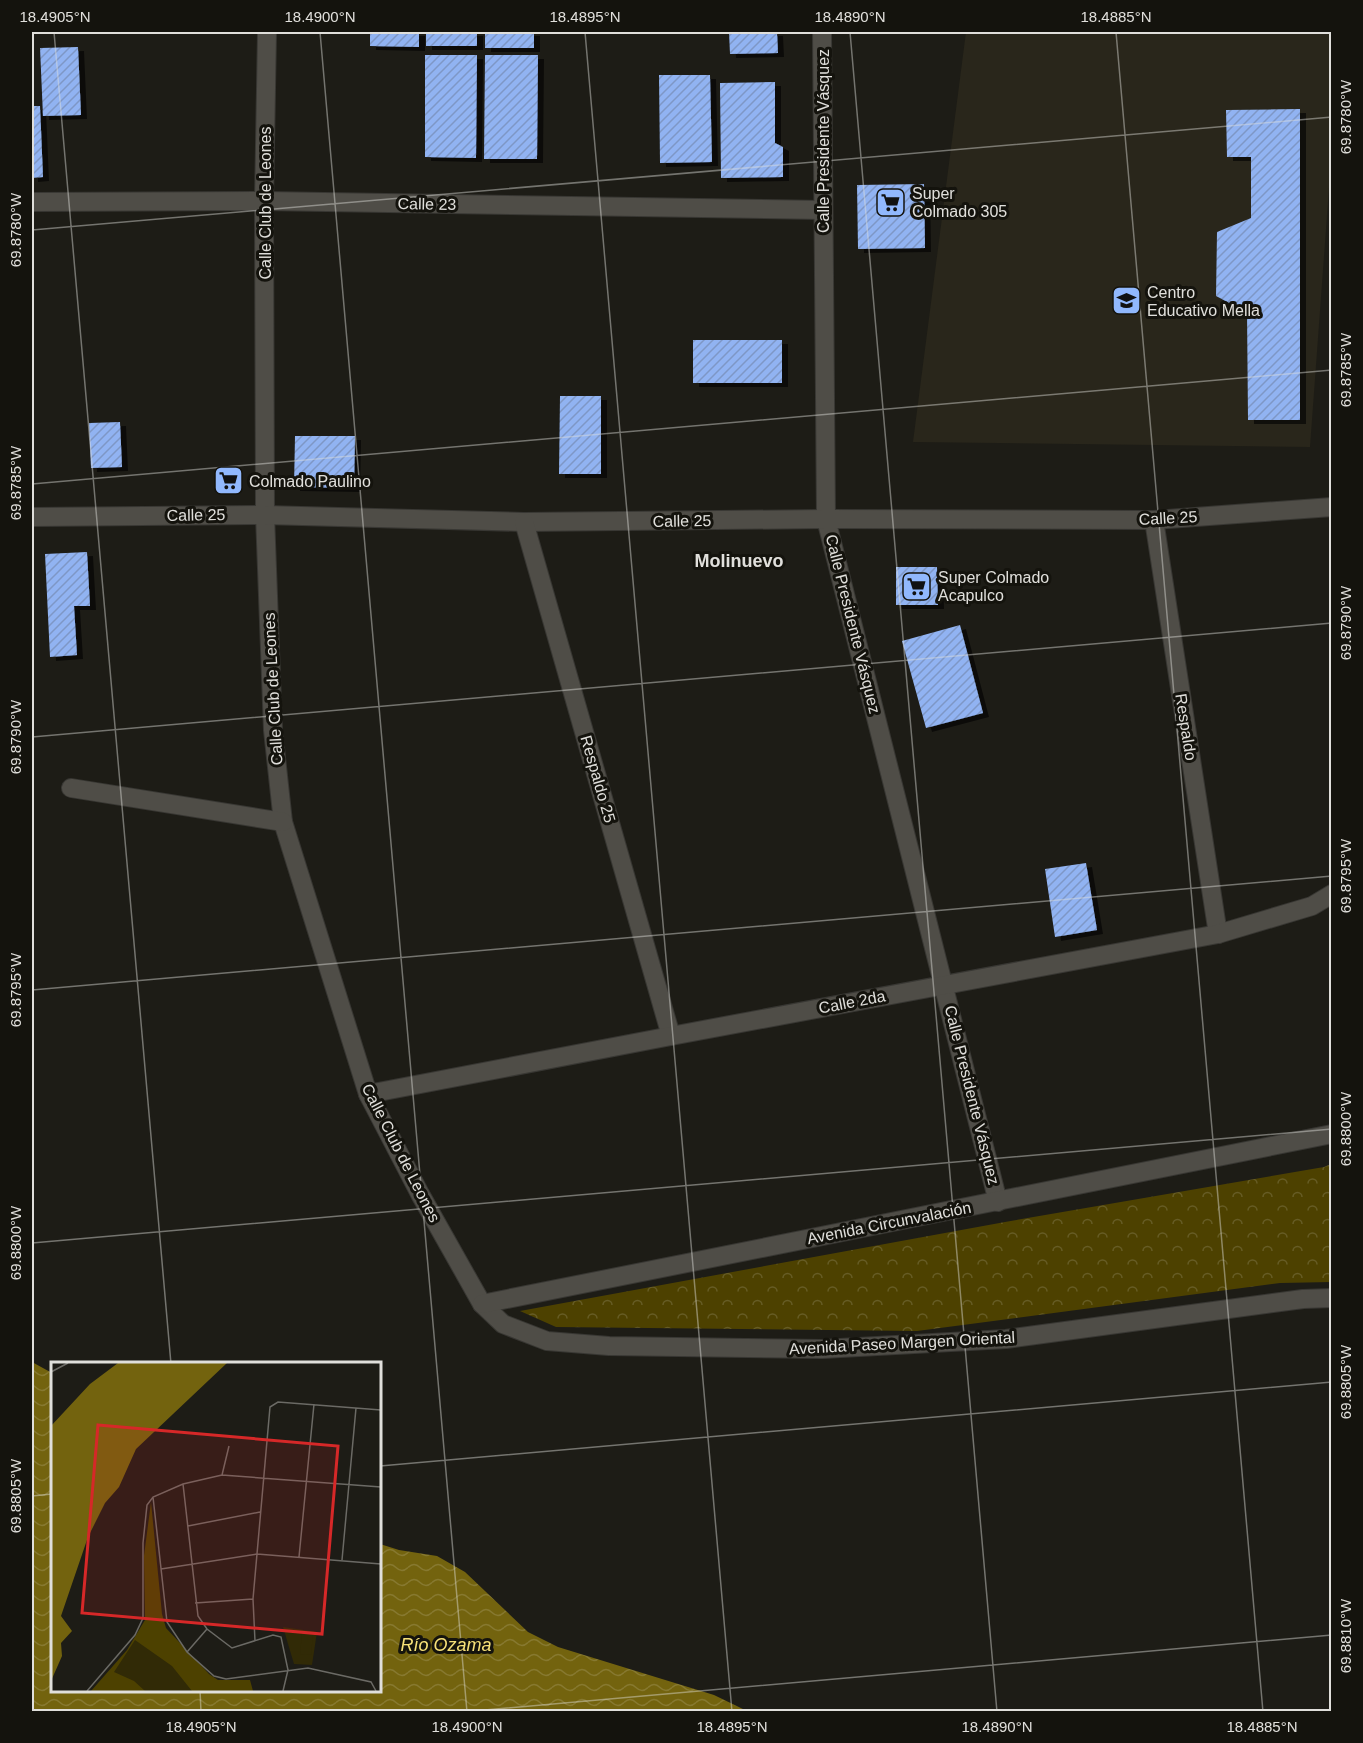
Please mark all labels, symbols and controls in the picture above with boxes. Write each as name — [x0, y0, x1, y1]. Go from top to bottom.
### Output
text: 18.4905°N — [19, 8, 91, 25]
text: 18.4900°N — [284, 8, 356, 25]
text: 18.4895°N — [549, 8, 621, 25]
text: 18.4890°N — [814, 8, 886, 25]
text: 18.4885°N — [1080, 8, 1152, 25]
street label: Calle Presidente Vásquez — [815, 49, 832, 233]
text: 69.8780°W — [1337, 79, 1354, 154]
street label: Calle Club de Leones — [257, 127, 274, 280]
place label: Super Colmado 305 — [912, 185, 1007, 220]
supermarket icon: Super Colmado 305 — [875, 186, 907, 218]
text: 69.8780°W — [7, 192, 24, 267]
street label: Calle 23 — [398, 195, 457, 213]
place label: Centro Educativo Mella — [1147, 284, 1260, 319]
school or university icon: Centro Educativo Mella — [1110, 285, 1142, 317]
text: 69.8785°W — [1337, 332, 1354, 407]
text: 69.8785°W — [7, 445, 24, 520]
supermarket icon: Colmado Paulino — [212, 465, 244, 497]
place label: Colmado Paulino — [249, 473, 371, 490]
street label: Calle 25 — [167, 506, 226, 524]
street label: Calle 25 — [1138, 508, 1198, 528]
street label: Calle 25 — [653, 512, 712, 530]
street label: Calle Presidente Vásquez — [822, 533, 884, 715]
district label: Molinuevo — [695, 551, 784, 571]
place label: Super Colmado Acapulco — [938, 569, 1049, 604]
supermarket icon: Super Colmado Acapulco — [901, 570, 933, 602]
text: 69.8790°W — [1337, 585, 1354, 660]
street label: Calle Club de Leones — [261, 612, 285, 766]
street label: Respaldo — [1172, 692, 1200, 762]
text: 69.8790°W — [7, 699, 24, 774]
street label: Respaldo 25 — [577, 733, 619, 825]
text: 69.8795°W — [1337, 838, 1354, 913]
text: 69.8795°W — [7, 952, 24, 1027]
street label: Calle 2da — [817, 987, 887, 1017]
street label: Calle Presidente Vásquez — [941, 1004, 1003, 1186]
street label: Calle Club de Leones — [359, 1081, 443, 1225]
text: 69.8800°W — [1337, 1091, 1354, 1166]
street label: Avenida Circunvalación — [805, 1199, 973, 1247]
text: 69.8800°W — [7, 1205, 24, 1280]
street label: Avenida Paseo Margen Oriental — [788, 1329, 1016, 1357]
text: 69.8805°W — [1337, 1344, 1354, 1419]
inset map — [51, 1362, 381, 1692]
text: 69.8805°W — [7, 1458, 24, 1533]
text: 69.8810°W — [1337, 1598, 1354, 1673]
water label: Río Ozama — [400, 1635, 492, 1655]
text: 18.4905°N — [165, 1718, 237, 1735]
text: 18.4900°N — [431, 1718, 503, 1735]
text: 18.4895°N — [696, 1718, 768, 1735]
text: 18.4890°N — [961, 1718, 1033, 1735]
text: 18.4885°N — [1226, 1718, 1298, 1735]

